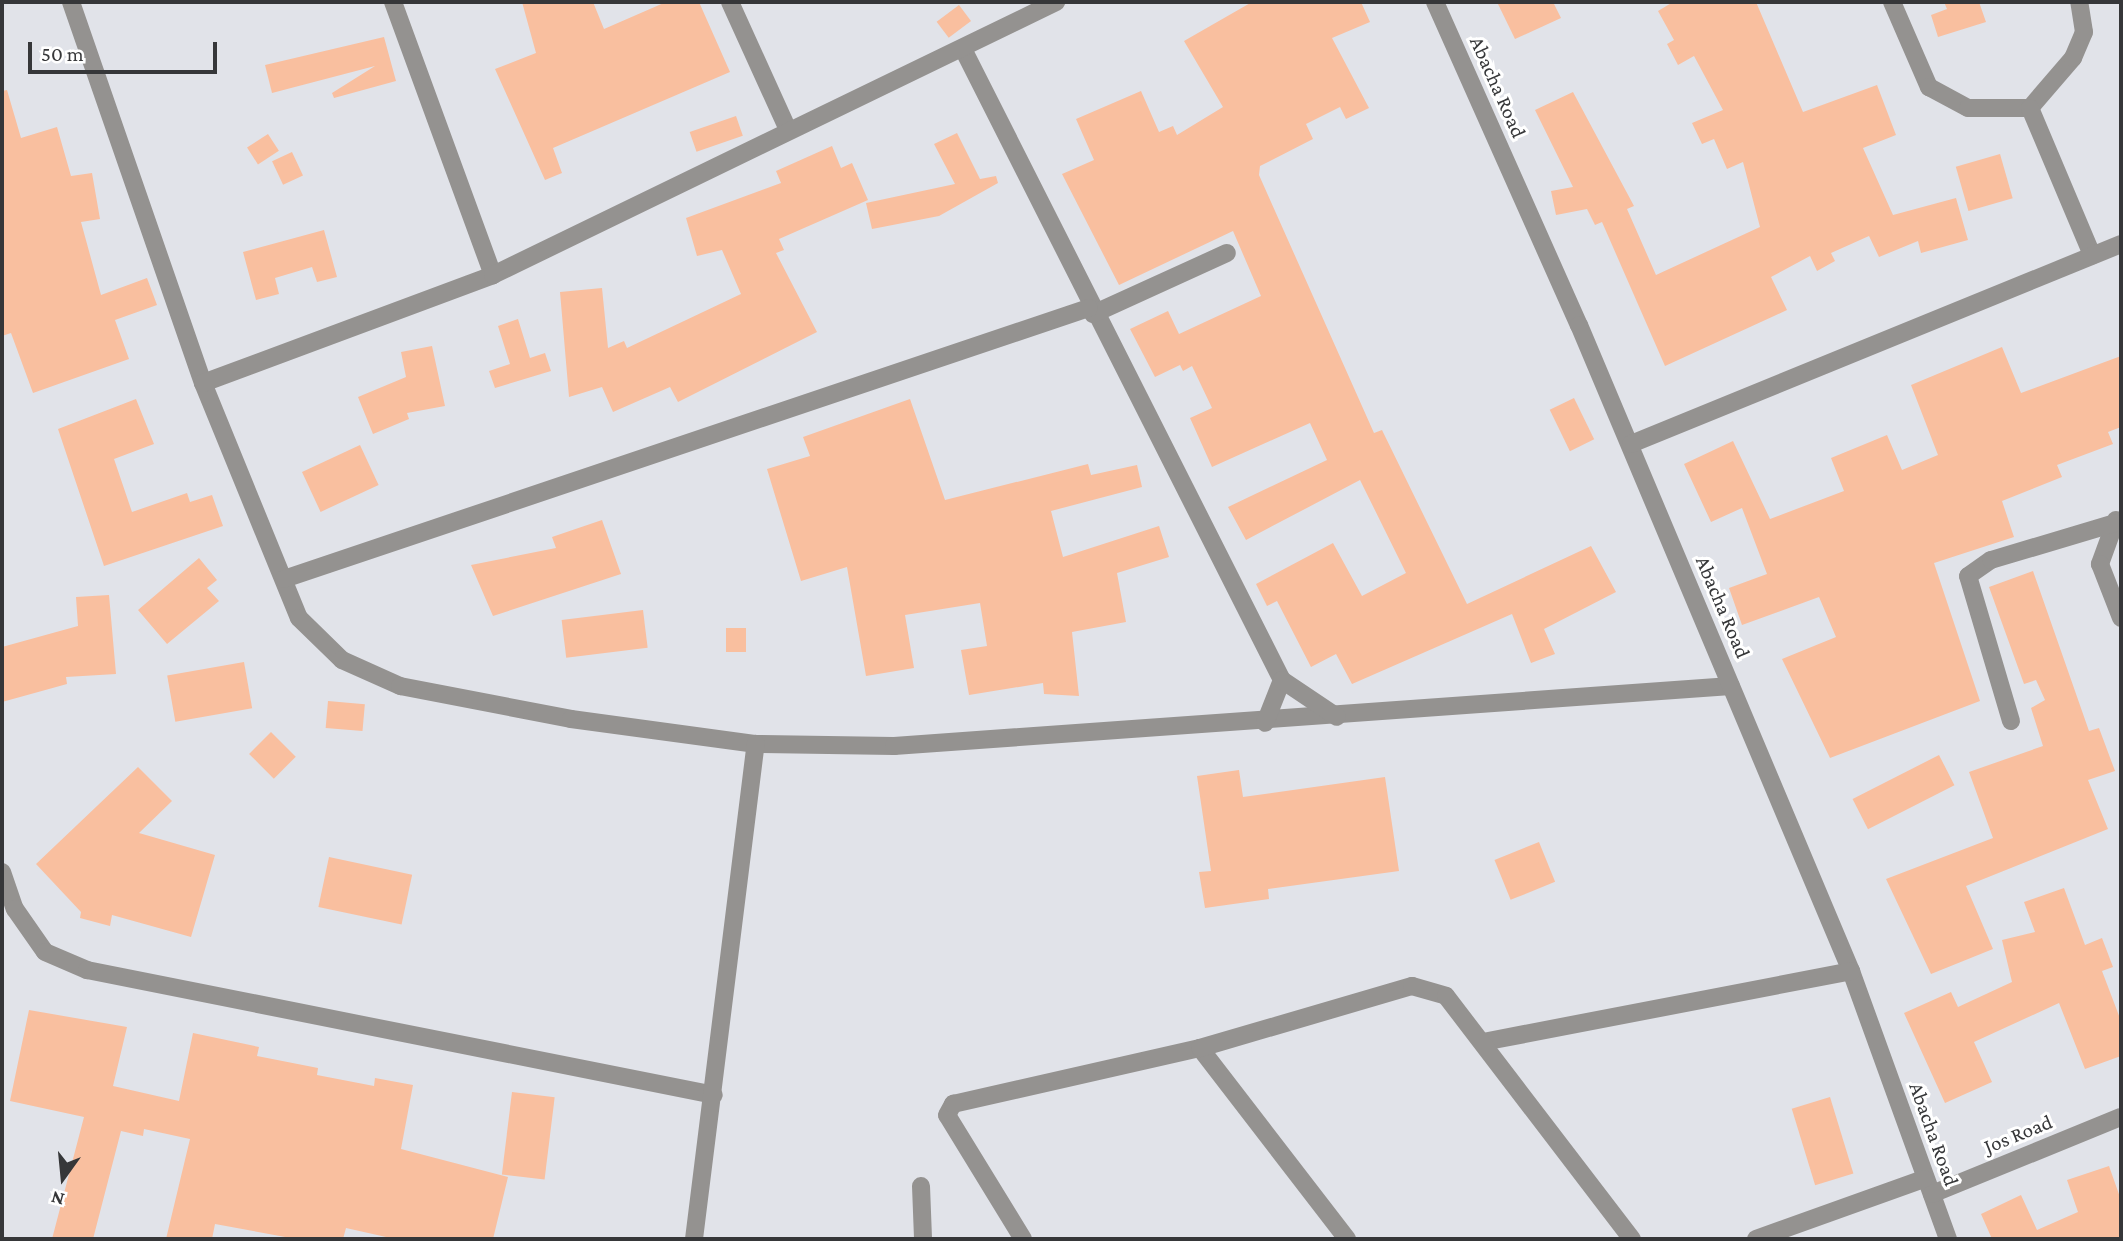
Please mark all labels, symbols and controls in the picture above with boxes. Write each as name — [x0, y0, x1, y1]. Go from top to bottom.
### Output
scale bar — [32, 28, 220, 72]
street label: Abacha Road — [1464, 32, 1532, 142]
text: 50 m — [41, 42, 84, 66]
street label: Abacha Road — [1690, 552, 1756, 662]
street label: Abacha Road — [1904, 1079, 1964, 1189]
street label: Jos Road — [1980, 1109, 2056, 1159]
north arrow — [28, 1143, 98, 1213]
text: N — [48, 1187, 66, 1211]

